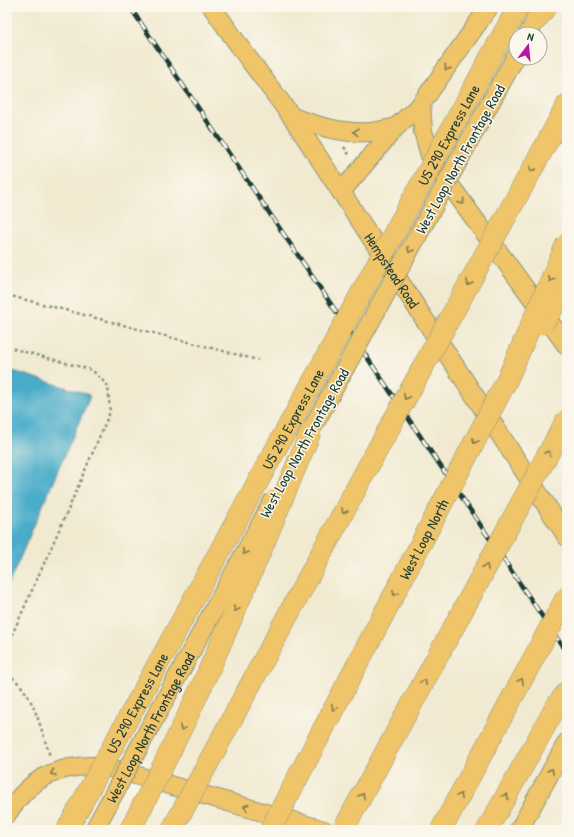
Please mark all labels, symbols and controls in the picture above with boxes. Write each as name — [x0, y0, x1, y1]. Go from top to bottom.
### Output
north arrow — [508, 26, 548, 66]
text: N — [526, 29, 536, 44]
one-way arrow — [445, 63, 452, 70]
street label: West Loop North Frontage Road — [410, 80, 510, 237]
street label: US 290 Express Lane — [412, 80, 484, 189]
one-way arrow — [353, 128, 359, 136]
one-way arrow — [529, 165, 536, 172]
one-way arrow — [458, 198, 465, 205]
street label: Hempstead Road — [360, 228, 425, 312]
one-way arrow — [407, 246, 414, 253]
one-way arrow — [548, 275, 556, 282]
one-way arrow — [466, 279, 474, 286]
street label: West Loop North Frontage Road — [254, 364, 354, 521]
street label: US 290 Express Lane — [256, 364, 329, 473]
one-way arrow — [404, 393, 411, 400]
one-way arrow — [472, 437, 480, 445]
one-way arrow — [544, 450, 551, 458]
street label: West Loop North — [393, 495, 453, 583]
one-way arrow — [341, 507, 349, 514]
one-way arrow — [242, 548, 250, 555]
one-way arrow — [481, 564, 489, 572]
one-way arrow — [392, 589, 399, 597]
one-way arrow — [233, 605, 241, 613]
street label: West Loop North Frontage Road — [101, 648, 199, 806]
street label: US 290 Express Lane — [101, 649, 173, 757]
one-way arrow — [419, 678, 426, 686]
one-way arrow — [517, 678, 524, 685]
one-way arrow — [331, 704, 339, 712]
one-way arrow — [179, 723, 187, 731]
one-way arrow — [50, 768, 57, 776]
one-way arrow — [547, 768, 554, 775]
one-way arrow — [357, 793, 364, 800]
one-way arrow — [455, 793, 462, 800]
one-way arrow — [501, 793, 508, 800]
one-way arrow — [243, 804, 249, 812]

